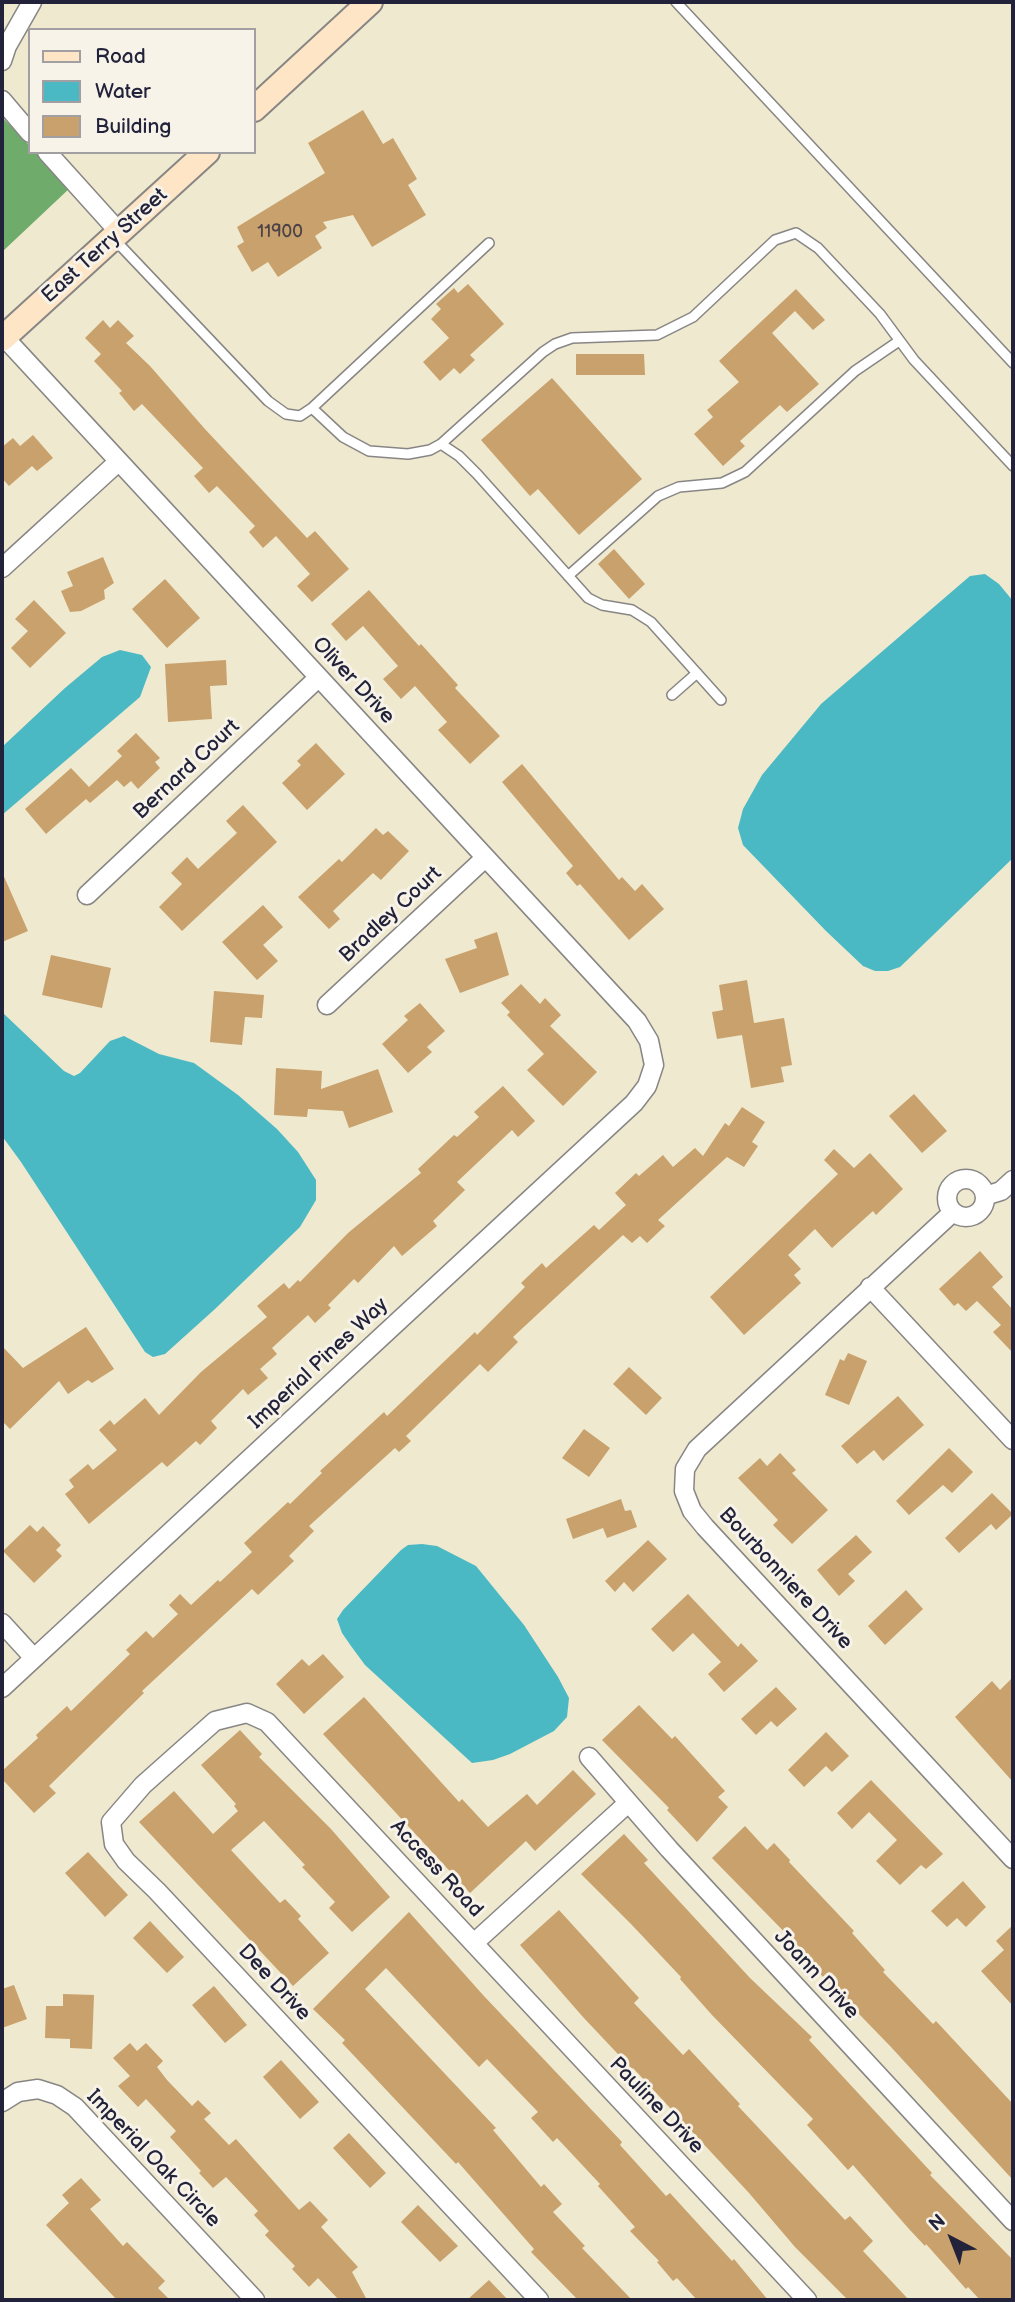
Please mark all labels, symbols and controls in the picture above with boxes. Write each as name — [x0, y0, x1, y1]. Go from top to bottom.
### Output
legend — [28, 28, 256, 154]
text: Road — [95, 44, 146, 69]
text: Water — [95, 79, 151, 104]
text: Building — [95, 114, 171, 139]
street label: East Terry Street — [37, 183, 173, 309]
house number: 11900 — [257, 221, 303, 243]
street label: Oliver Drive — [306, 632, 400, 730]
street label: Bernard Court — [129, 715, 245, 825]
street label: Bradley Court — [335, 861, 447, 969]
street label: Imperial Pines Way — [244, 1293, 394, 1435]
street label: Bourbonniere Drive — [713, 1503, 857, 1655]
street label: Access Road — [384, 1815, 488, 1923]
street label: Joann Drive — [768, 1925, 864, 2025]
street label: Dee Drive — [232, 1940, 316, 2026]
street label: Pauline Drive — [604, 2052, 708, 2160]
street label: Imperial Oak Circle — [81, 2085, 225, 2233]
north arrow — [917, 2204, 987, 2274]
text: N — [925, 2210, 951, 2236]

